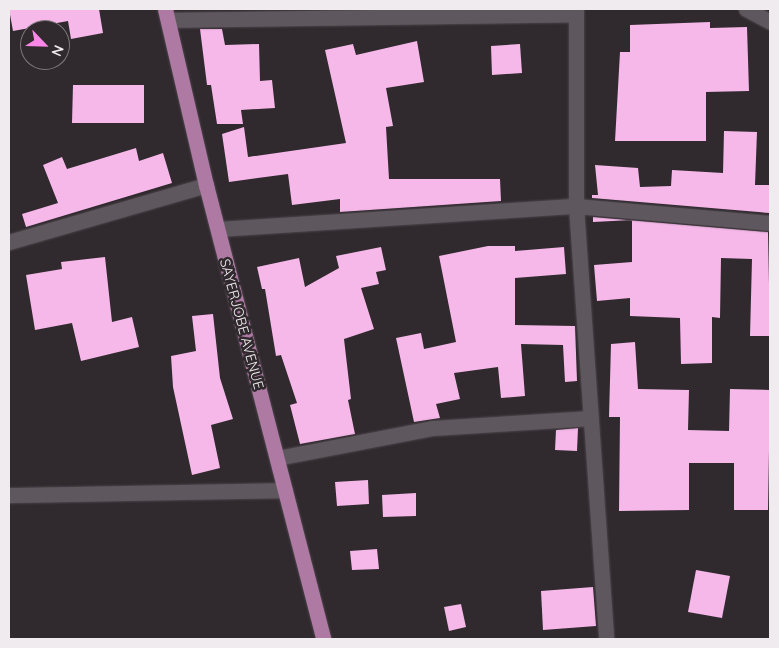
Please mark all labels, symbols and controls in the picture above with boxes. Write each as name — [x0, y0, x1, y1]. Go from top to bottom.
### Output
north arrow — [20, 20, 70, 70]
text: N — [47, 42, 68, 59]
street label: SAYERJOBE AVENUE — [217, 257, 267, 391]

